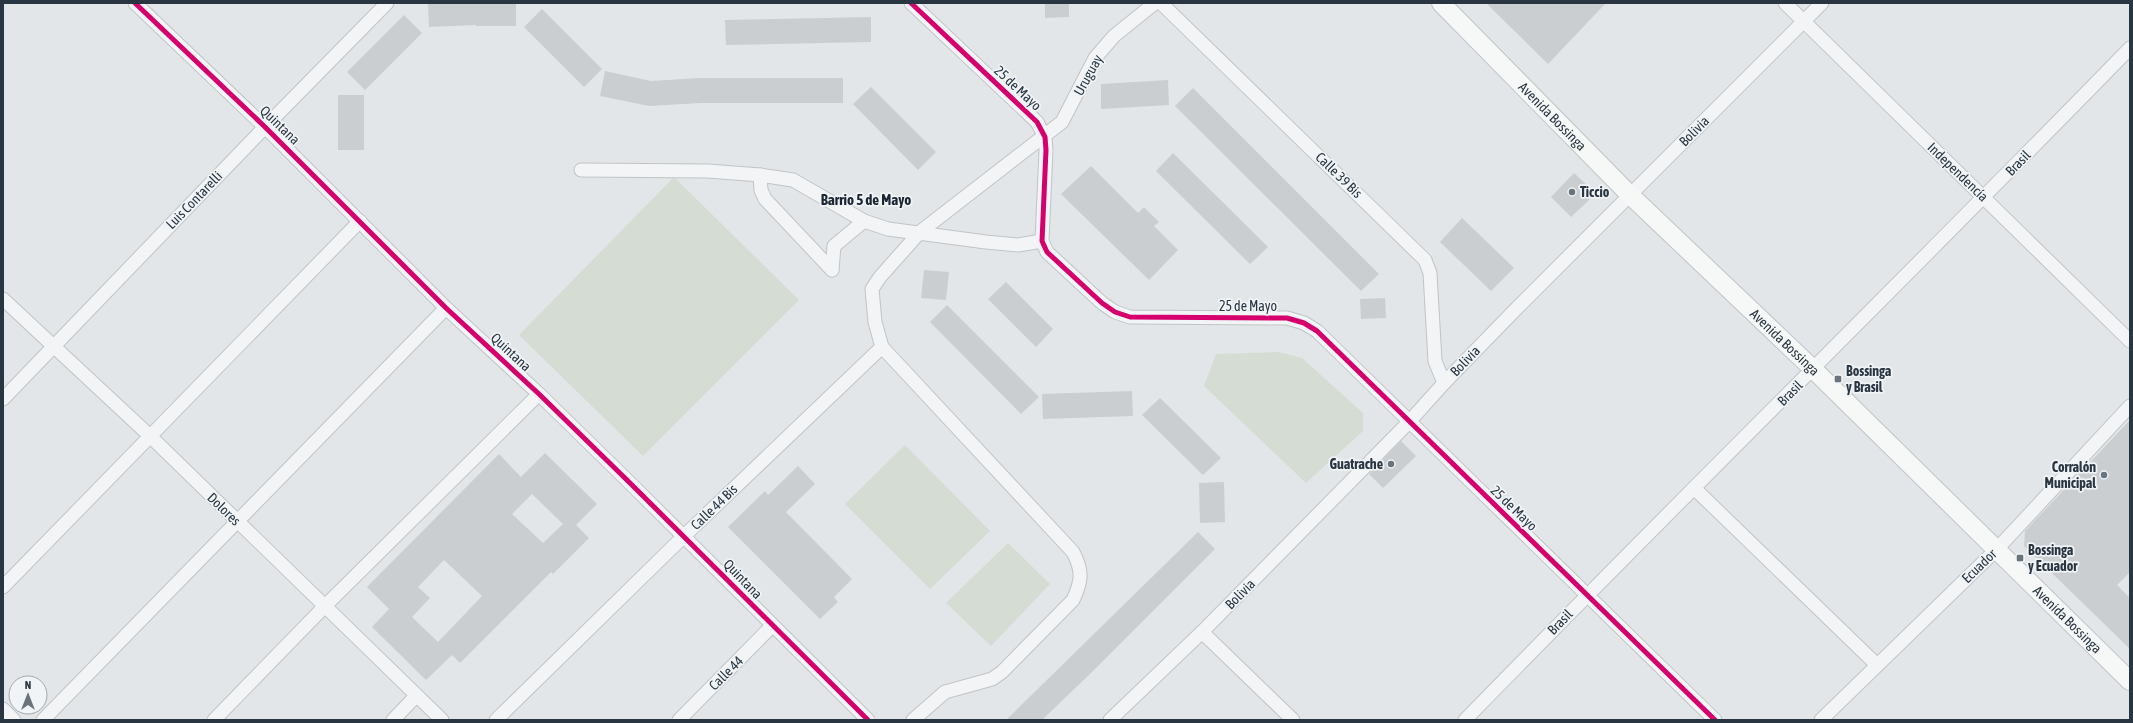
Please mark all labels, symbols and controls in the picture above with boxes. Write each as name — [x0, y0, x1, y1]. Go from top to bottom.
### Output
street label: Uruguay — [1070, 52, 1106, 98]
street label: 25 de Mayo — [991, 62, 1045, 114]
street label: Avenida Bossinga — [1515, 79, 1590, 154]
street label: Quintana — [257, 102, 303, 148]
street label: Bolivia — [1676, 113, 1712, 149]
street label: Independencía — [1924, 139, 1992, 205]
street label: Brasil — [2002, 147, 2034, 179]
street label: Calle 39 Bis — [1312, 149, 1366, 201]
street label: Luis Contarelli — [163, 168, 225, 232]
place label: Ticcio — [1580, 184, 1610, 200]
marker: Ticcio — [1567, 187, 1577, 197]
district label: Barrio 5 de Mayo — [821, 191, 911, 208]
street label: 25 de Mayo — [1219, 298, 1277, 314]
street label: Avenida Bossinga — [1747, 306, 1823, 379]
street label: Quintana — [488, 330, 534, 374]
street label: Bolivia — [1447, 343, 1483, 379]
place label: Bossinga y Brasil — [1846, 363, 1892, 395]
marker: Bossinga y Brasil — [1833, 374, 1843, 384]
street label: Brasil — [1774, 377, 1806, 409]
place label: Guatrache — [1330, 456, 1383, 472]
marker: Guatrache — [1386, 459, 1396, 469]
place label: Corralón Municipal — [2045, 459, 2096, 491]
marker: Corralón Municipal — [2099, 470, 2109, 480]
street label: Calle 44 Bis — [687, 481, 741, 533]
street label: 25 de Mayo — [1488, 482, 1540, 534]
street label: Dolores — [204, 489, 244, 529]
place label: Bossinga y Ecuador — [2028, 542, 2078, 574]
street label: Ecuador — [1958, 545, 2000, 586]
marker: Bossinga y Ecuador — [2015, 553, 2025, 563]
street label: Quintana — [720, 556, 766, 602]
street label: Bolivia — [1222, 576, 1258, 612]
street label: Avenida Bossinga — [2030, 582, 2105, 657]
street label: Brasil — [1544, 606, 1576, 638]
street label: Calle 44 — [706, 652, 747, 693]
north arrow — [8, 675, 48, 715]
text: N — [25, 679, 31, 691]

